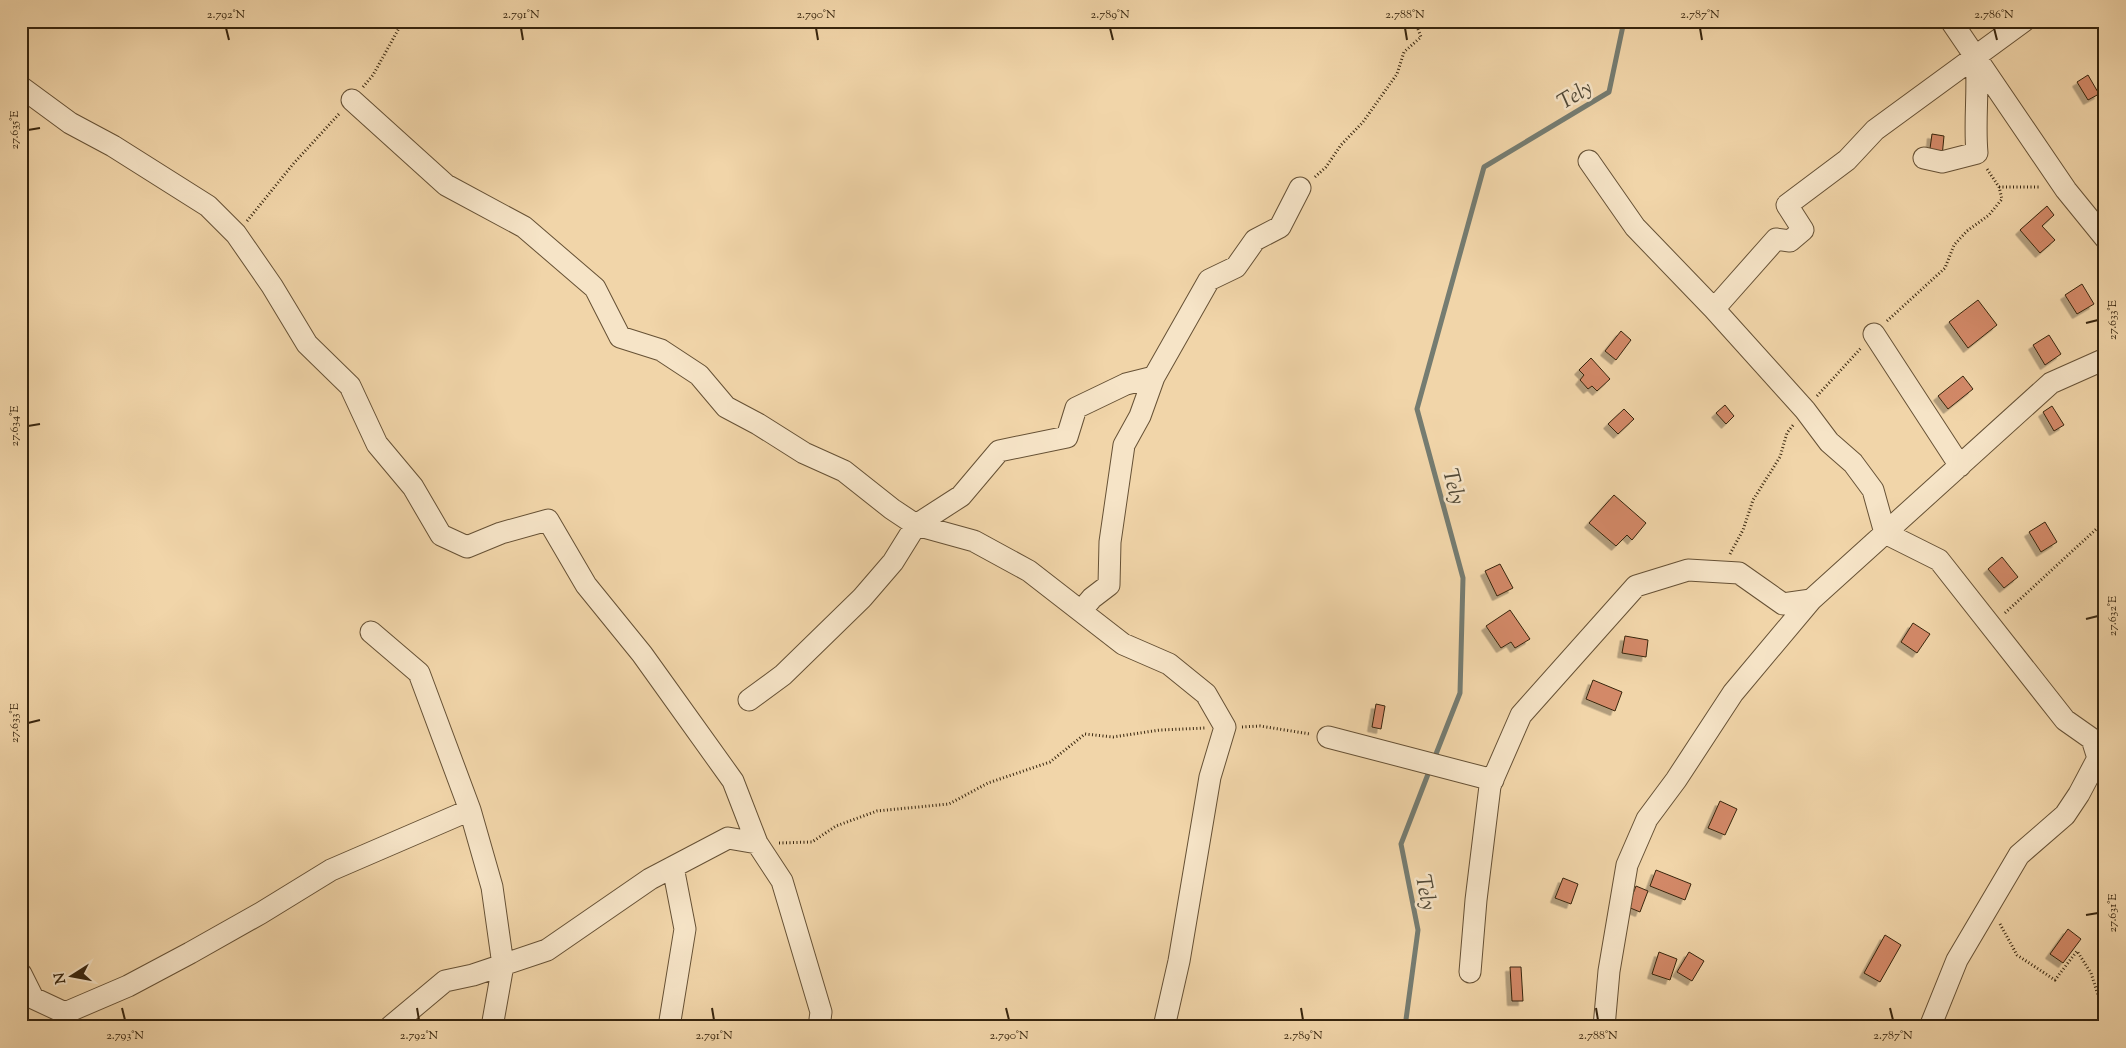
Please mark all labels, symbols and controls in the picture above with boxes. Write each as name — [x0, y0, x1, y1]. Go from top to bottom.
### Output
text: 2.792°N — [207, 6, 246, 24]
text: 2.791°N — [502, 6, 540, 24]
text: 2.790°N — [796, 6, 836, 24]
text: 2.789°N — [1091, 6, 1130, 24]
text: 2.788°N — [1385, 6, 1425, 24]
text: 2.787°N — [1680, 6, 1720, 24]
text: 2.786°N — [1974, 6, 2014, 24]
water label: Tely — [1552, 74, 1599, 119]
text: 27.635°E — [6, 110, 24, 150]
text: 27.633°E — [2104, 299, 2122, 340]
text: 27.634°E — [6, 405, 24, 446]
water label: Tely — [1432, 465, 1472, 508]
text: 27.632°E — [2104, 595, 2122, 636]
text: 27.633°E — [6, 702, 24, 743]
water label: Tely — [1405, 872, 1443, 913]
text: 27.631°E — [2104, 893, 2122, 933]
north arrow — [48, 950, 98, 1000]
text: N — [50, 971, 72, 985]
text: 2.793°N — [106, 1027, 144, 1045]
text: 2.792°N — [400, 1027, 439, 1045]
text: 2.791°N — [695, 1027, 733, 1045]
text: 2.790°N — [989, 1027, 1029, 1045]
text: 2.789°N — [1284, 1027, 1323, 1045]
text: 2.788°N — [1578, 1027, 1618, 1045]
text: 2.787°N — [1873, 1027, 1913, 1045]

